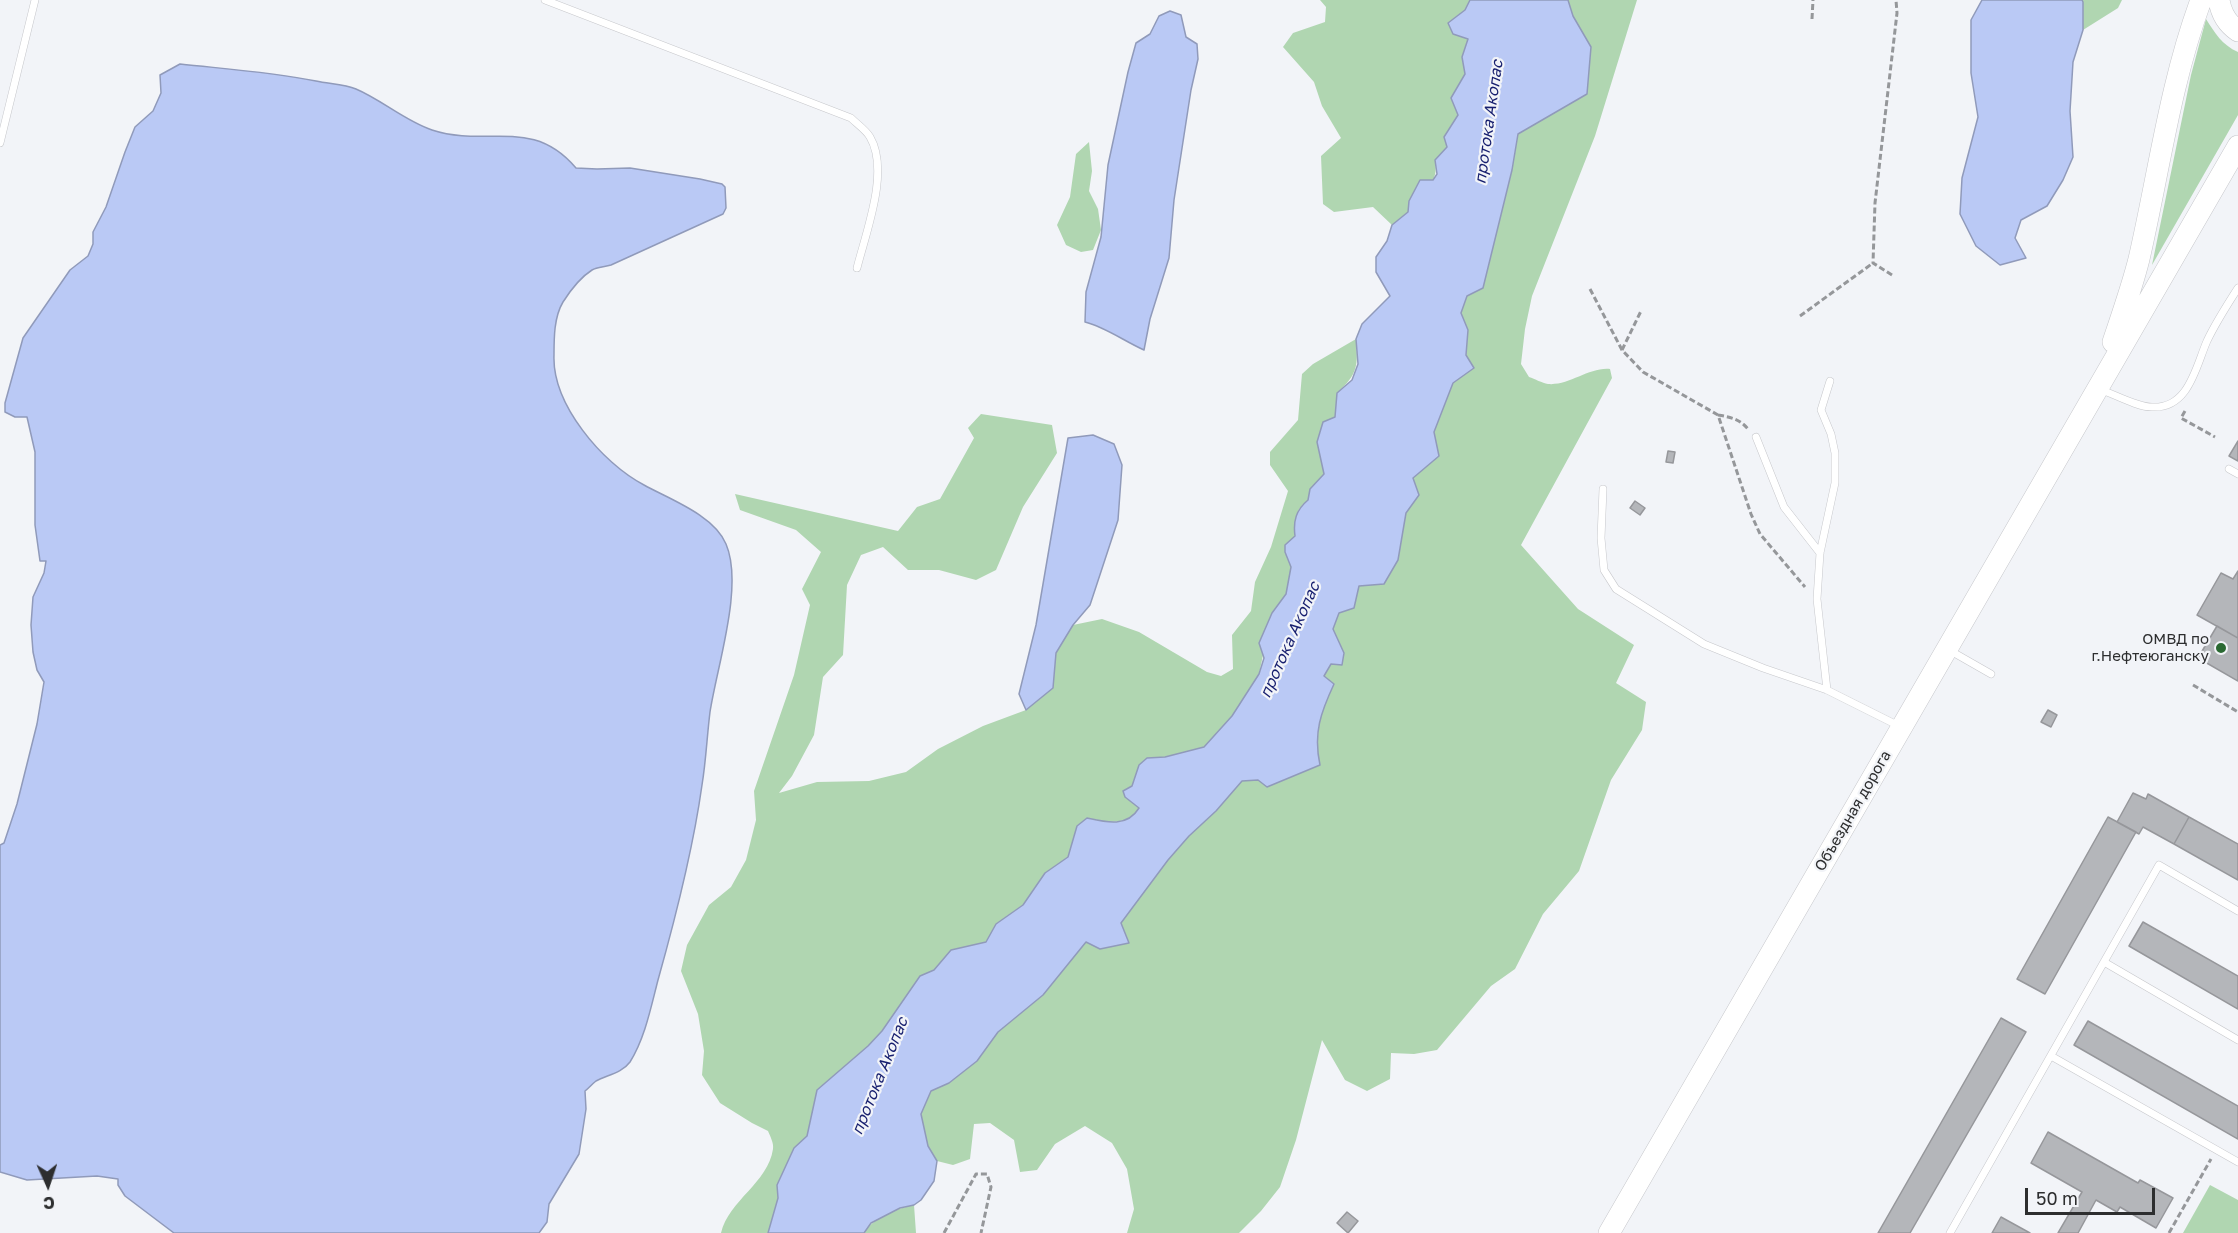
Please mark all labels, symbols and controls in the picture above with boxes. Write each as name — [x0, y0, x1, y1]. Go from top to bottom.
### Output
water label: протока Акопас — [1471, 59, 1507, 185]
water label: протока Акопас — [1256, 579, 1324, 701]
place label: ОМВД по г.Нефтеюганску — [2092, 630, 2209, 665]
marker: ОМВД по г.Нефтеюганску — [2214, 641, 2228, 655]
street label: Объездная дорога — [1811, 748, 1895, 874]
water label: протока Акопас — [848, 1015, 912, 1137]
north arrow — [18, 1155, 78, 1215]
scale bar — [2028, 1176, 2158, 1214]
text: 50 m — [2036, 1187, 2078, 1209]
text: С — [43, 1193, 55, 1213]

